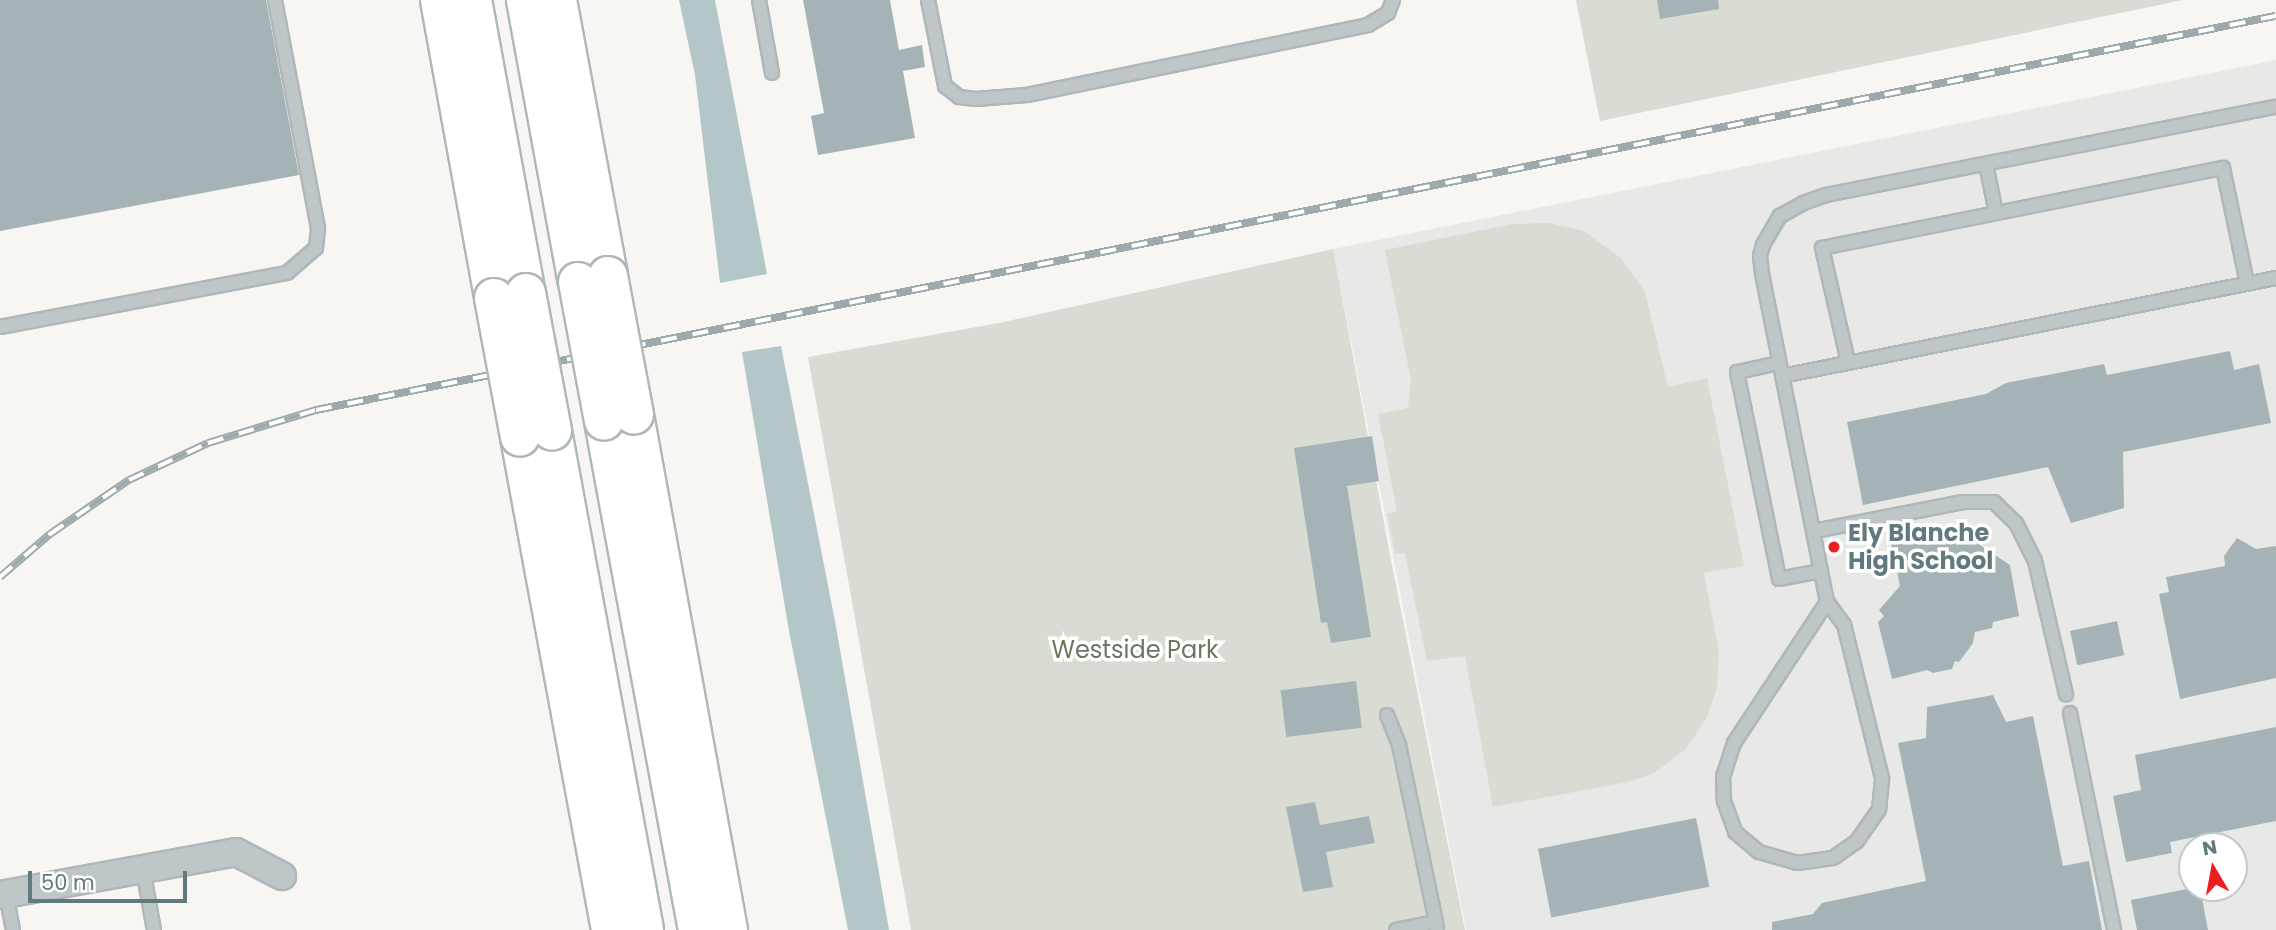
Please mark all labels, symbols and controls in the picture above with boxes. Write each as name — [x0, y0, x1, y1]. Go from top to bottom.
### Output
place label: Ely Blanche High School — [1848, 519, 1993, 575]
marker: Ely Blanche High School — [1826, 539, 1842, 555]
park label: Westside Park — [1052, 636, 1218, 664]
north arrow — [2178, 832, 2248, 902]
text: N — [2200, 833, 2219, 862]
scale bar — [32, 856, 191, 900]
text: 50 m — [41, 868, 95, 897]

